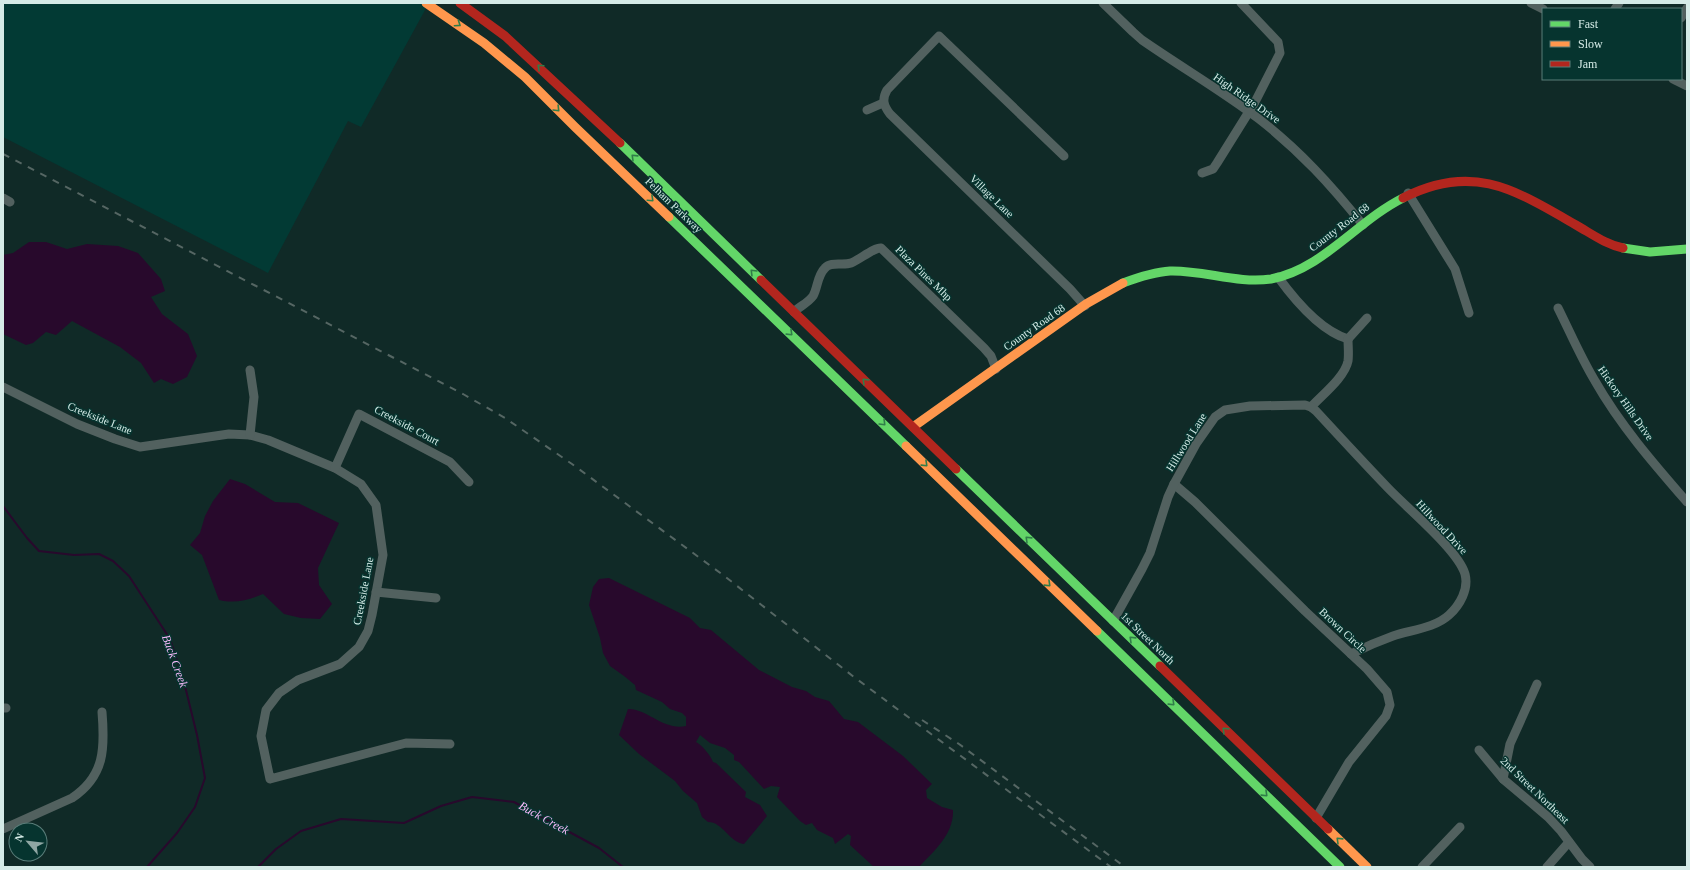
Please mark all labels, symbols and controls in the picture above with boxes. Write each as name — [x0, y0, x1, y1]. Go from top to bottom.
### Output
legend — [1542, 8, 1682, 80]
text: Fast — [1578, 17, 1599, 31]
one-way arrow — [454, 20, 461, 27]
text: Slow — [1578, 37, 1603, 51]
text: Jam — [1578, 57, 1598, 71]
one-way arrow — [537, 64, 545, 72]
street label: High Ridge Drive — [1211, 70, 1283, 126]
one-way arrow — [552, 104, 559, 112]
one-way arrow — [632, 155, 639, 162]
street label: Village Lane — [968, 172, 1017, 220]
street label: Pelham Parkway — [643, 175, 705, 235]
one-way arrow — [646, 194, 654, 201]
street label: County Road 68 — [1307, 200, 1372, 253]
street label: Plaza Pines Mhp — [893, 243, 955, 303]
one-way arrow — [750, 269, 758, 277]
street label: County Road 68 — [1001, 301, 1067, 353]
one-way arrow — [785, 328, 793, 335]
street label: Hickory Hills Drive — [1596, 364, 1656, 443]
one-way arrow — [862, 378, 870, 386]
street label: Creekside Lane — [66, 400, 134, 436]
street label: Creekside Court — [372, 403, 442, 447]
street label: Hillwood Lane — [1163, 411, 1209, 473]
one-way arrow — [878, 418, 886, 426]
one-way arrow — [920, 459, 928, 467]
street label: Hillwood Drive — [1414, 498, 1470, 557]
one-way arrow — [1025, 536, 1033, 544]
street label: Creekside Lane — [351, 556, 375, 626]
one-way arrow — [1043, 579, 1051, 587]
street label: Brown Circle — [1317, 605, 1369, 655]
street label: 1st Street North — [1119, 609, 1178, 667]
water label: Buck Creek — [159, 633, 191, 690]
one-way arrow — [1129, 636, 1137, 644]
one-way arrow — [1167, 698, 1175, 706]
one-way arrow — [1222, 727, 1230, 735]
street label: 2nd Street Northeast — [1498, 754, 1572, 826]
one-way arrow — [1260, 789, 1268, 797]
water label: Buck Creek — [516, 798, 572, 838]
north arrow — [8, 822, 48, 862]
text: N — [12, 831, 26, 844]
one-way arrow — [1336, 837, 1344, 845]

